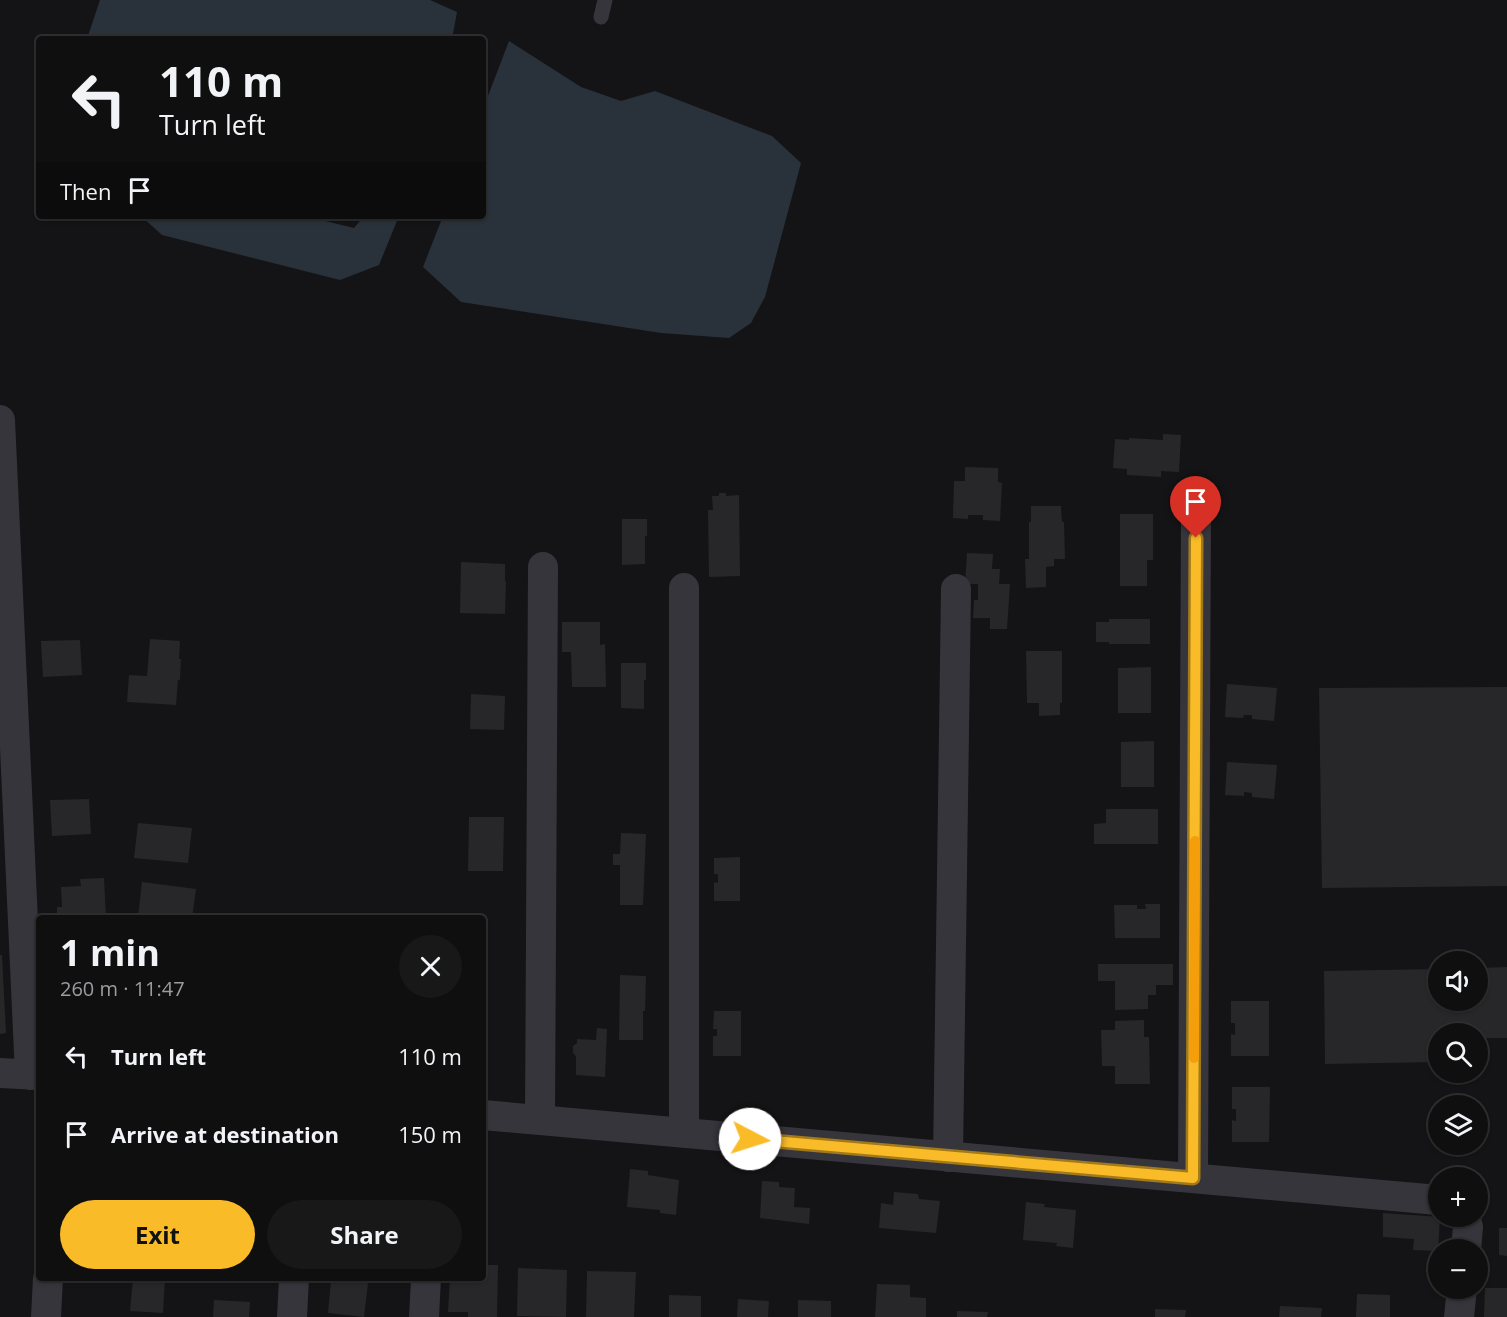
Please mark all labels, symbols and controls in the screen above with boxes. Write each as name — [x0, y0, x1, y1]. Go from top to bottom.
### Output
text: 110 m — [159, 52, 283, 109]
icon: left — [60, 60, 138, 138]
text: Turn left — [159, 106, 266, 143]
icon: arrive — [123, 174, 156, 207]
text: Then — [60, 176, 111, 206]
pin — [1170, 476, 1221, 538]
icon: arrive — [1179, 485, 1212, 518]
text: 1 min — [60, 928, 160, 977]
button: close — [399, 935, 462, 998]
map controls — [1428, 951, 1488, 1299]
button: sound — [1428, 951, 1488, 1011]
text: 260 m · 11:47 — [60, 975, 185, 1002]
button: search — [1428, 1023, 1488, 1083]
icon: left — [60, 1040, 93, 1073]
text: Turn left — [111, 1041, 206, 1071]
text: 110 m — [398, 1041, 462, 1071]
button: layers — [1428, 1095, 1488, 1155]
position arrow — [718, 1107, 782, 1171]
icon: arrive — [60, 1118, 93, 1151]
text: Arrive at destination — [111, 1119, 339, 1149]
text: 150 m — [398, 1119, 462, 1149]
button: + — [1428, 1167, 1488, 1227]
button: Exit — [60, 1200, 255, 1269]
button: Share — [267, 1200, 462, 1269]
button: − — [1428, 1239, 1488, 1299]

